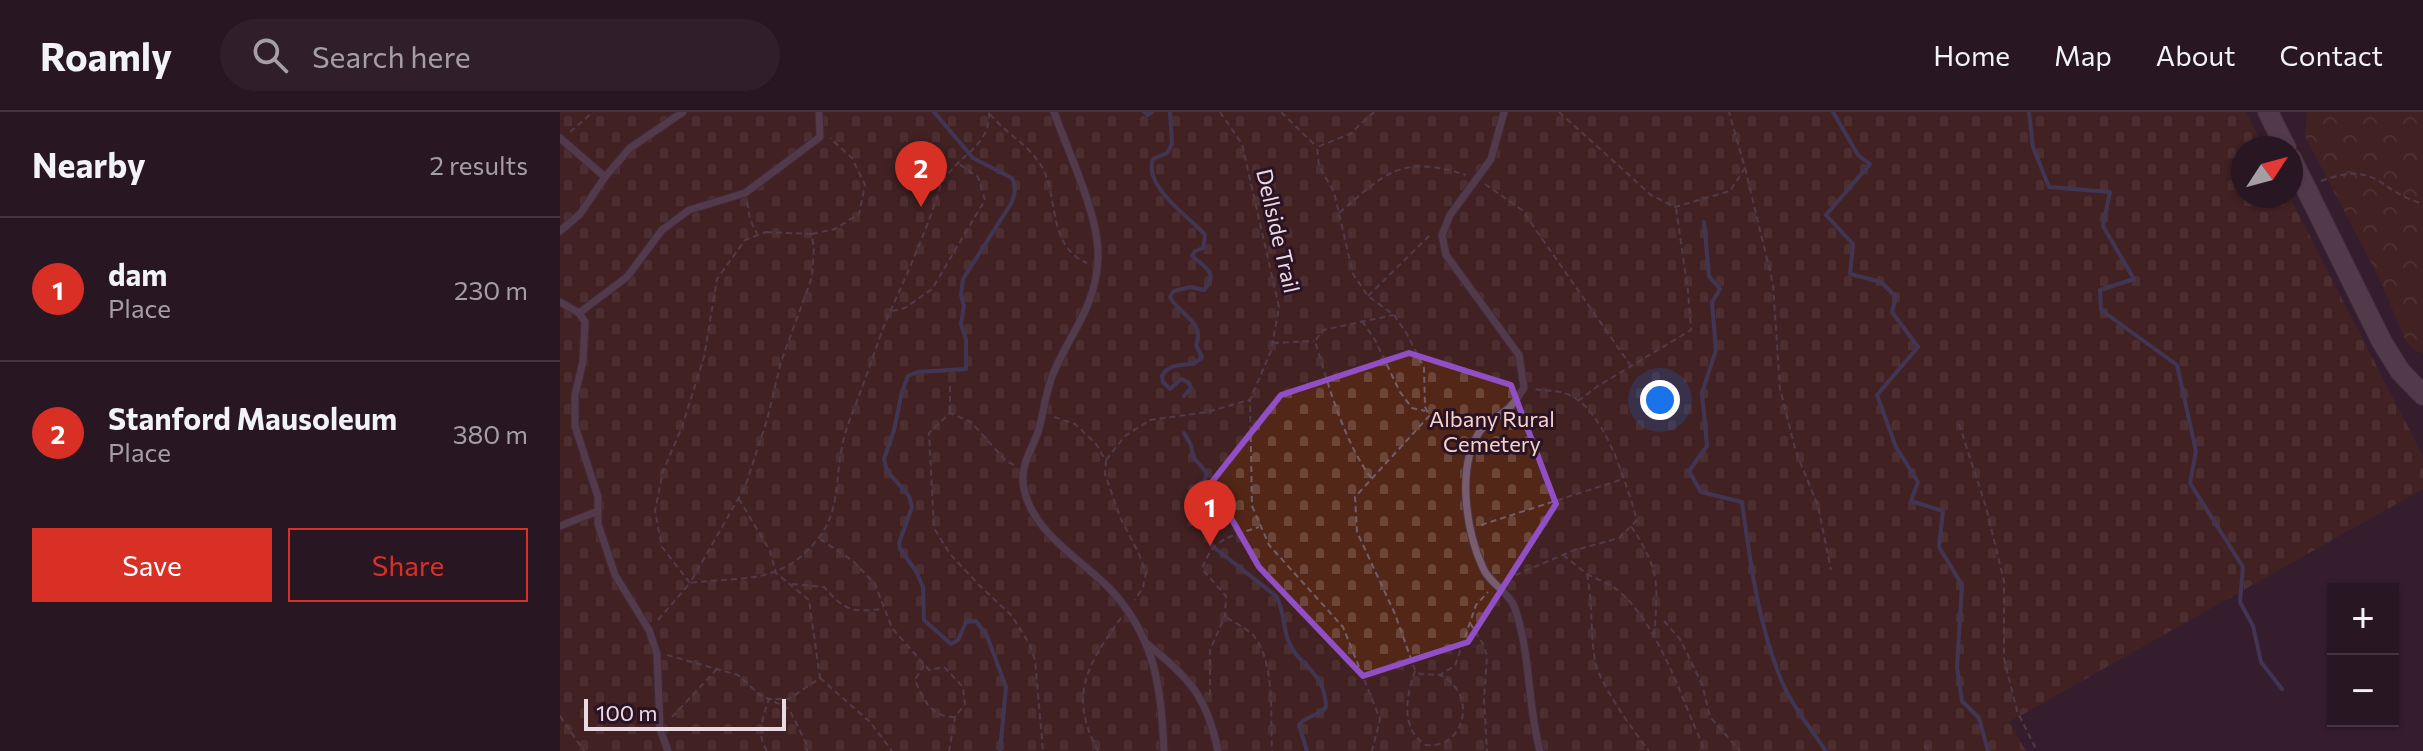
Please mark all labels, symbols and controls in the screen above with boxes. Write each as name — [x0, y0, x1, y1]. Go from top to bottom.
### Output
search box — [220, 19, 780, 91]
text: Roamly — [40, 32, 172, 79]
icon: search — [248, 33, 292, 77]
text: Search here — [312, 37, 471, 74]
text: Home — [1933, 38, 2010, 72]
text: Map — [2054, 38, 2112, 72]
text: About — [2156, 38, 2236, 72]
text: Contact — [2280, 38, 2383, 72]
north arrow — [2231, 136, 2303, 208]
pin: 2 — [895, 141, 947, 207]
text: Nearby — [32, 143, 146, 185]
text: 2 results — [430, 149, 528, 180]
street label: Dellside Trail — [1251, 166, 1306, 296]
text: dam — [108, 255, 168, 292]
text: 1 — [52, 274, 64, 305]
text: 230 m — [454, 274, 528, 305]
text: Place — [108, 292, 171, 323]
your location — [1640, 380, 1680, 420]
text: Stanford Mausoleum — [108, 399, 397, 436]
park label: Albany Rural Cemetery — [1429, 405, 1555, 457]
text: 2 — [51, 418, 65, 449]
text: 380 m — [453, 418, 528, 449]
text: Place — [108, 436, 171, 467]
pin: 1 — [1184, 480, 1236, 546]
button: Save — [32, 528, 272, 602]
button: Share — [288, 528, 528, 602]
map controls — [2327, 583, 2399, 727]
button: + — [2327, 583, 2399, 655]
button: − — [2327, 655, 2399, 727]
scale bar — [584, 695, 786, 731]
text: 100 m — [596, 699, 658, 726]

